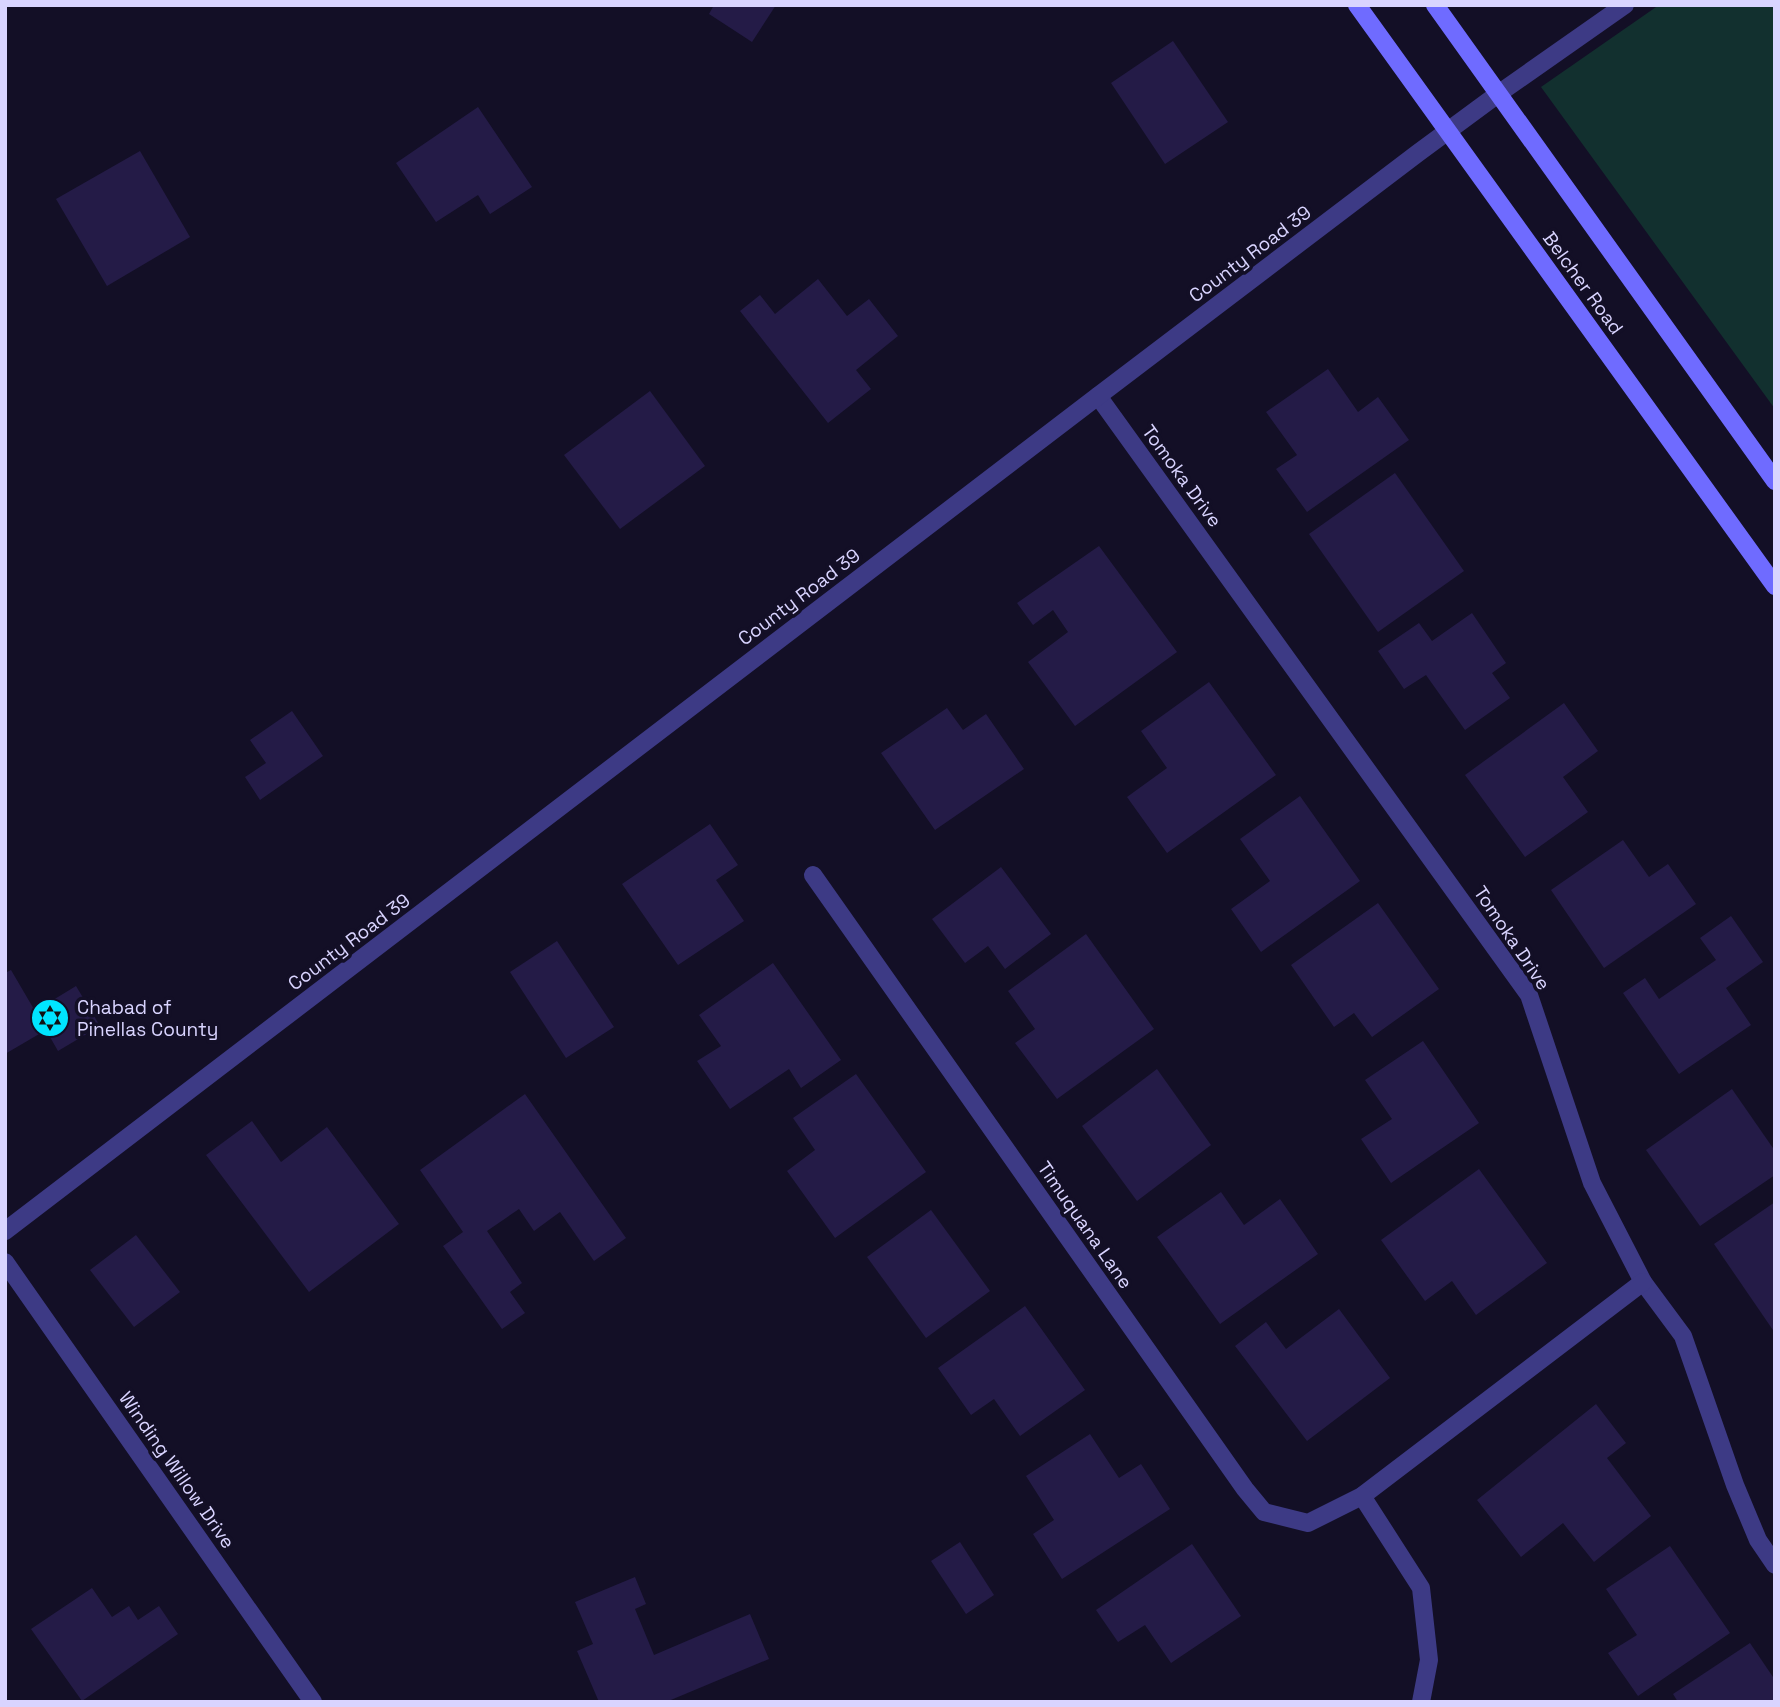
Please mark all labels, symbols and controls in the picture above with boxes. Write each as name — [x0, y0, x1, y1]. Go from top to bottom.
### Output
street label: County Road 39 — [1184, 200, 1316, 308]
street label: Belcher Road — [1537, 227, 1629, 339]
street label: Tomoka Drive — [1136, 420, 1228, 532]
street label: County Road 39 — [733, 543, 865, 651]
street label: Tomoka Drive — [1468, 881, 1556, 995]
street label: County Road 39 — [283, 888, 415, 996]
place label: Chabad of Pinellas County — [77, 995, 218, 1042]
synagogue icon: Chabad of Pinellas County — [29, 997, 71, 1039]
street label: Timuquana Lane — [1032, 1156, 1138, 1294]
street label: Winding Willow Drive — [113, 1387, 241, 1553]

